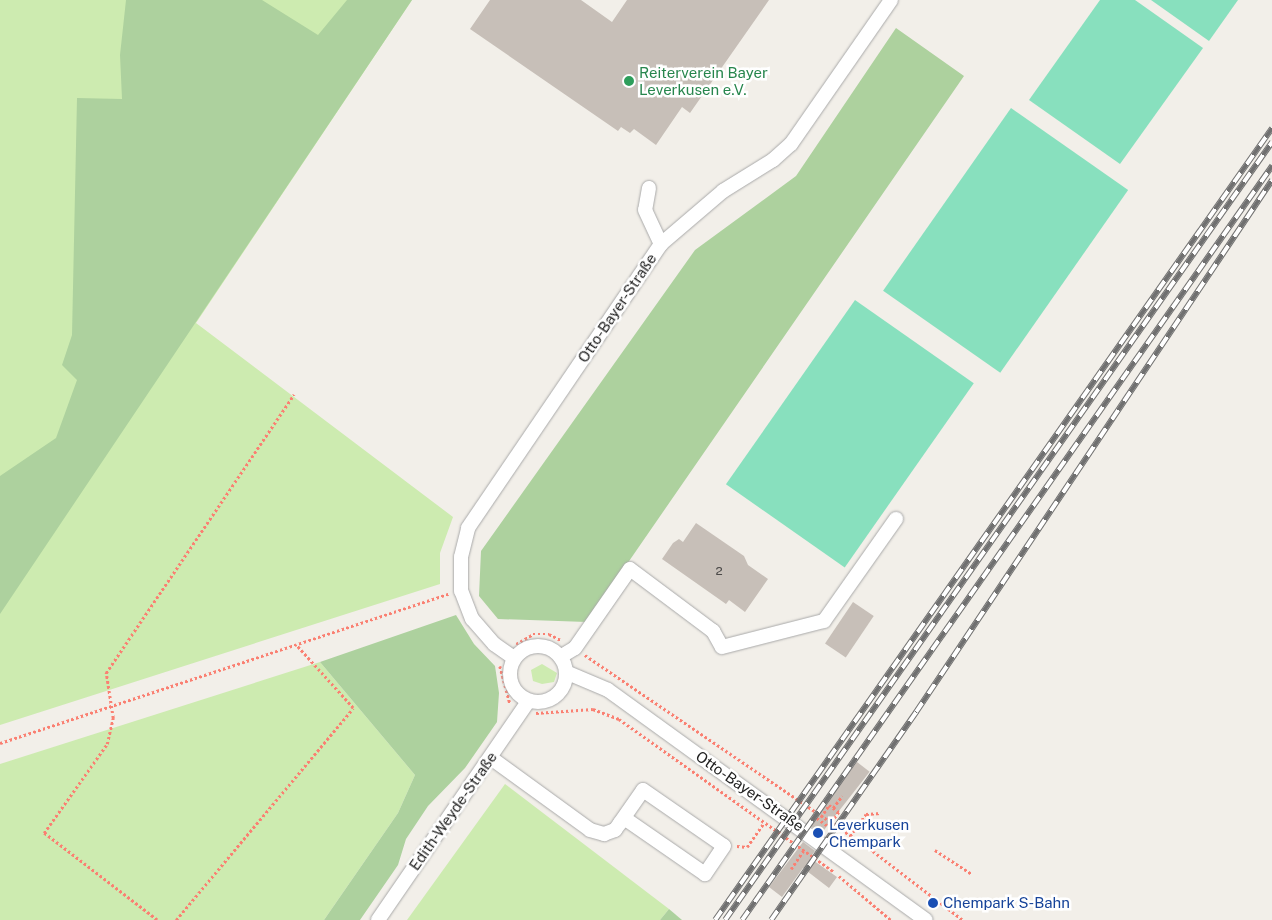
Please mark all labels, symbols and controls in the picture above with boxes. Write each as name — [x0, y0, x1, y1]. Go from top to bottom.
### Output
place label: Reiterverein Bayer Leverkusen e.V. — [639, 63, 768, 98]
marker: Reiterverein Bayer Leverkusen e.V. — [623, 75, 635, 87]
street label: Otto-Bayer-Straße — [574, 250, 660, 366]
house number: 2 — [715, 565, 723, 579]
street label: Otto-Bayer-Straße — [693, 747, 807, 835]
street label: Edith-Weyde-Straße — [405, 748, 501, 874]
place label: Leverkusen Chempark — [829, 815, 909, 850]
marker: Leverkusen Chempark — [811, 826, 825, 840]
place label: Chempark S-Bahn — [943, 894, 1070, 912]
marker: Chempark S-Bahn — [927, 897, 939, 909]

